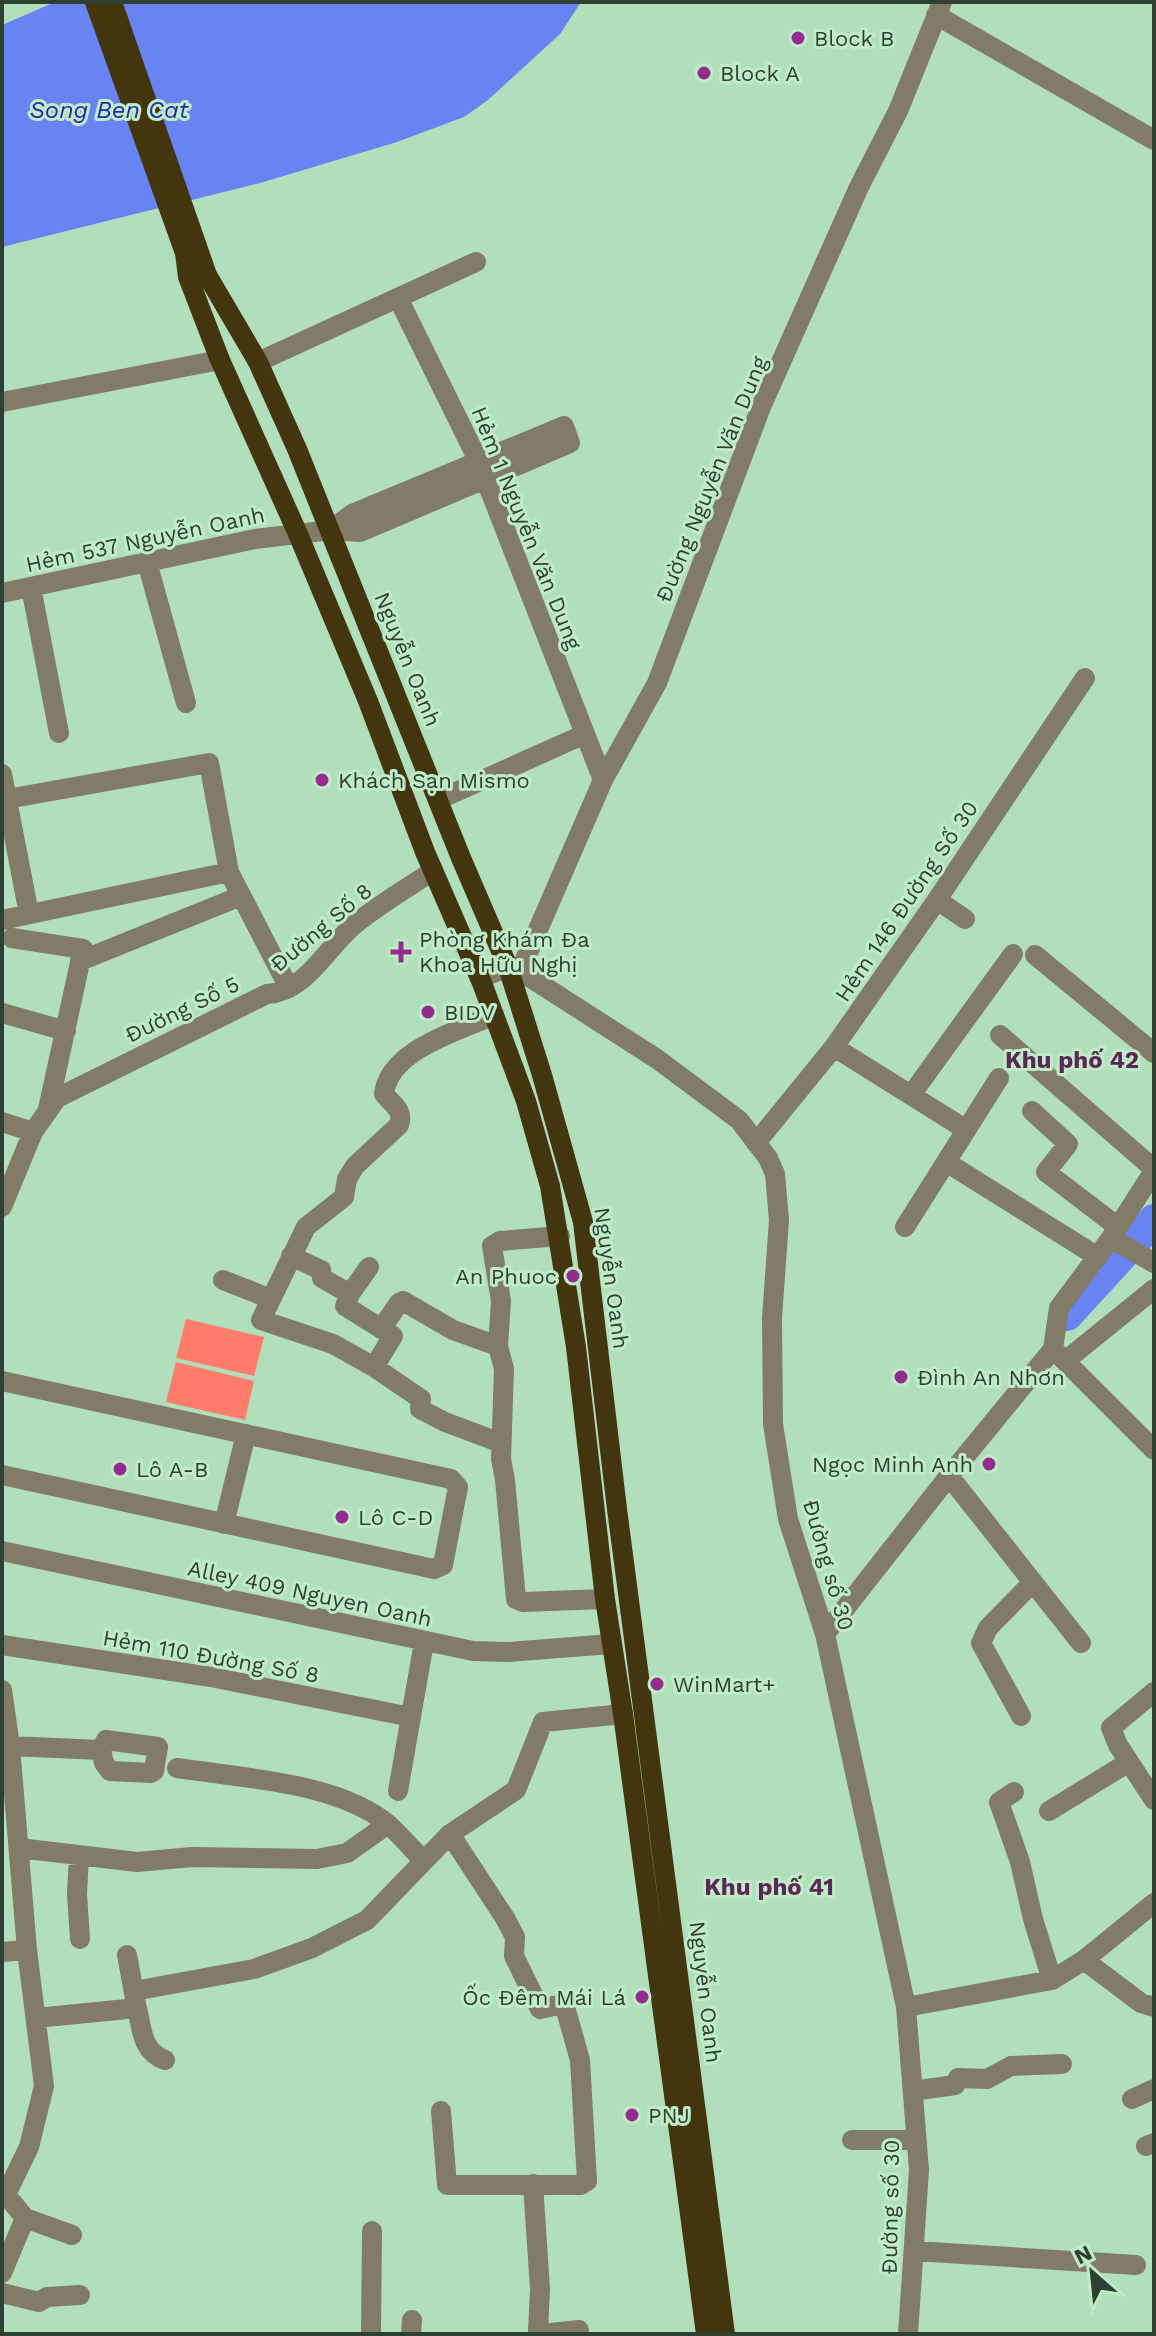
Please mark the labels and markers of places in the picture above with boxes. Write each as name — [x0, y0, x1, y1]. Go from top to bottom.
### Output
place label: Block B — [814, 26, 894, 51]
marker: Block B — [789, 29, 807, 47]
place label: Block A — [720, 61, 800, 86]
marker: Block A — [695, 64, 713, 82]
place label: Khách Sạn Mismo — [338, 768, 530, 793]
marker: Khách Sạn Mismo — [313, 771, 331, 789]
place label: Phòng Khám Đa Khoa Hữu Nghị — [419, 927, 590, 977]
marker: Phòng Khám Đa Khoa Hữu Nghị — [390, 941, 412, 963]
place label: BIDV — [444, 1000, 495, 1025]
marker: BIDV — [419, 1003, 437, 1021]
place label: An Phuoc — [455, 1264, 557, 1289]
marker: An Phuoc — [564, 1267, 582, 1285]
place label: Đình An Nhơn — [917, 1365, 1065, 1390]
marker: Đình An Nhơn — [892, 1368, 910, 1386]
place label: Ngọc Minh Anh — [812, 1452, 973, 1477]
marker: Ngọc Minh Anh — [980, 1455, 998, 1473]
place label: Lô A-B — [136, 1457, 208, 1482]
marker: Lô A-B — [111, 1460, 129, 1478]
place label: Lô C-D — [358, 1505, 433, 1530]
marker: Lô C-D — [333, 1508, 351, 1526]
place label: WinMart+ — [673, 1672, 775, 1697]
marker: WinMart+ — [648, 1675, 666, 1693]
place label: Ốc Đêm Mái Lá — [462, 1983, 626, 2010]
marker: Ốc Đêm Mái Lá — [633, 1988, 651, 2006]
place label: PNJ — [648, 2103, 690, 2128]
marker: PNJ — [623, 2106, 641, 2124]

